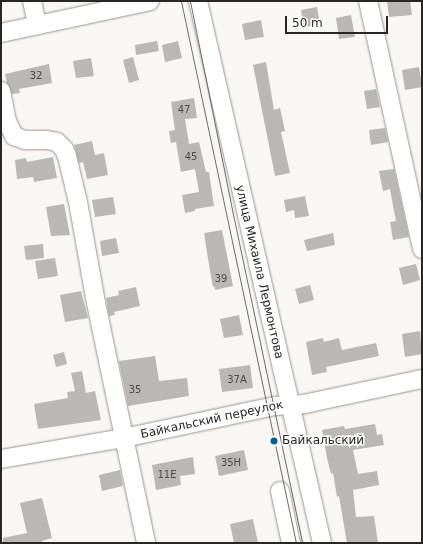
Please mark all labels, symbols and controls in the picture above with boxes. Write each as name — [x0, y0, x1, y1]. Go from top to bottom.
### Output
scale bar — [287, 8, 390, 34]
text: 50 m — [292, 16, 323, 30]
house number: 32 — [30, 70, 42, 82]
house number: 47 — [178, 104, 190, 116]
house number: 45 — [185, 151, 197, 163]
street label: улица Михаила Лермонтова — [232, 184, 286, 360]
house number: 39 — [215, 273, 227, 285]
house number: 37А — [227, 374, 247, 386]
house number: 35 — [129, 384, 141, 396]
street label: Байкальский переулок — [139, 398, 285, 442]
place label: Байкальский — [282, 434, 364, 448]
marker: Байкальский — [269, 436, 279, 446]
house number: 35Н — [221, 457, 241, 469]
house number: 11Е — [157, 469, 177, 481]

